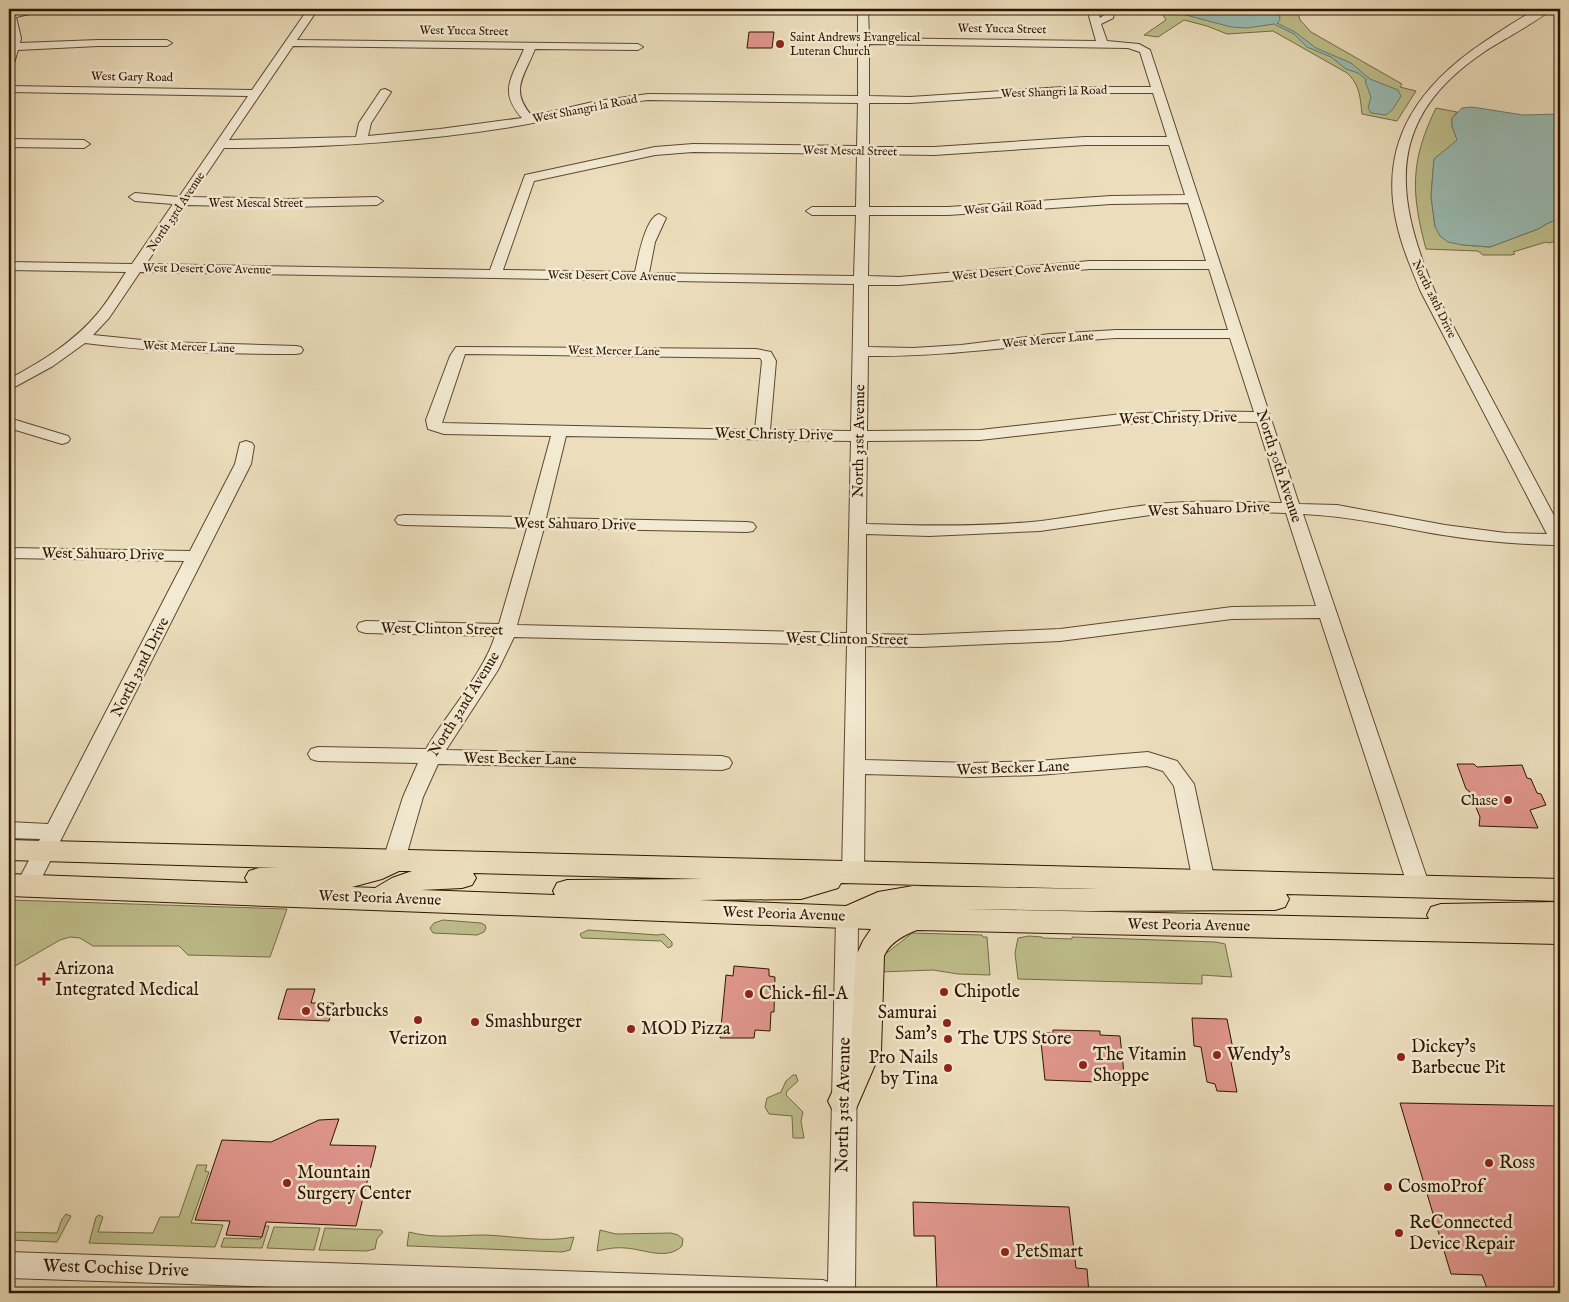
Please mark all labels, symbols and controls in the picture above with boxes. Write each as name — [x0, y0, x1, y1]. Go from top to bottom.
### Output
street label: West Yucca Street — [957, 21, 1047, 37]
street label: West Yucca Street — [419, 23, 509, 39]
place label: Saint Andrews Evangelical Luteran Church — [790, 30, 921, 59]
marker: Saint Andrews Evangelical Luteran Church — [774, 38, 786, 50]
street label: West Gary Road — [91, 69, 174, 85]
street label: West Shangri la Road — [1001, 83, 1108, 101]
street label: West Shangri la Road — [531, 91, 639, 127]
street label: West Mescal Street — [803, 143, 897, 159]
street label: North 33rd Avenue — [144, 169, 209, 255]
street label: West Mescal Street — [209, 196, 303, 211]
street label: West Gail Road — [963, 198, 1043, 218]
street label: North 28th Drive — [1409, 257, 1460, 341]
street label: West Desert Cove Avenue — [951, 258, 1081, 284]
street label: West Desert Cove Avenue — [143, 260, 272, 278]
street label: West Desert Cove Avenue — [548, 267, 677, 285]
street label: West Mercer Lane — [1002, 328, 1095, 351]
street label: West Mercer Lane — [143, 338, 236, 356]
street label: West Mercer Lane — [568, 343, 660, 359]
street label: North 31st Avenue — [849, 384, 869, 498]
street label: West Christy Drive — [1119, 407, 1237, 429]
street label: North 30th Avenue — [1252, 407, 1306, 525]
street label: West Christy Drive — [715, 423, 833, 445]
street label: West Sahuaro Drive — [1148, 497, 1271, 521]
street label: West Sahuaro Drive — [514, 513, 636, 535]
street label: West Sahuaro Drive — [42, 543, 164, 565]
street label: North 32nd Drive — [107, 614, 173, 720]
street label: West Clinton Street — [381, 618, 503, 640]
street label: West Clinton Street — [786, 628, 908, 650]
street label: North 32nd Avenue — [424, 648, 504, 760]
street label: West Becker Lane — [463, 749, 577, 769]
street label: West Becker Lane — [956, 757, 1070, 779]
place label: Chase — [1461, 791, 1498, 810]
marker: Chase — [1502, 794, 1514, 806]
street label: West Peoria Avenue — [318, 886, 442, 910]
street label: West Peoria Avenue — [722, 902, 846, 926]
street label: West Peoria Avenue — [1128, 914, 1251, 936]
place label: Arizona Integrated Medical — [54, 958, 199, 1002]
marker: Arizona Integrated Medical — [37, 972, 51, 986]
place label: Chipotle — [954, 981, 1020, 1004]
place label: Chick-fil-A — [759, 983, 849, 1006]
marker: Chipotle — [938, 986, 950, 998]
marker: Chick-fil-A — [743, 988, 755, 1000]
place label: Starbucks — [316, 1000, 388, 1023]
place label: Samurai Sam's — [878, 1002, 937, 1046]
marker: Starbucks — [300, 1005, 312, 1017]
place label: Smashburger — [485, 1011, 582, 1034]
marker: Verizon — [412, 1014, 424, 1026]
marker: Smashburger — [469, 1016, 481, 1028]
marker: Samurai Sam's — [941, 1017, 953, 1029]
place label: MOD Pizza — [641, 1018, 731, 1041]
marker: MOD Pizza — [625, 1023, 637, 1035]
place label: Verizon — [388, 1028, 447, 1051]
place label: The UPS Store — [958, 1028, 1072, 1051]
marker: The UPS Store — [942, 1033, 954, 1045]
place label: Dickey's Barbecue Pit — [1411, 1036, 1506, 1080]
street label: North 31st Avenue — [831, 1037, 857, 1173]
place label: The Vitamin Shoppe — [1093, 1044, 1187, 1088]
place label: Wendy's — [1227, 1044, 1291, 1067]
place label: Pro Nails by Tina — [868, 1047, 938, 1091]
marker: Wendy's — [1211, 1049, 1223, 1061]
marker: Dickey's Barbecue Pit — [1395, 1051, 1407, 1063]
marker: The Vitamin Shoppe — [1077, 1059, 1089, 1071]
marker: Pro Nails by Tina — [942, 1062, 954, 1074]
place label: Ross — [1499, 1152, 1535, 1175]
marker: Ross — [1483, 1157, 1495, 1169]
place label: Mountain Surgery Center — [297, 1162, 412, 1206]
place label: CosmoProf — [1398, 1176, 1487, 1199]
marker: Mountain Surgery Center — [281, 1177, 293, 1189]
marker: CosmoProf — [1382, 1181, 1394, 1193]
place label: ReConnected Device Repair — [1409, 1212, 1516, 1256]
marker: ReConnected Device Repair — [1393, 1227, 1405, 1239]
place label: PetSmart — [1015, 1241, 1083, 1264]
marker: PetSmart — [999, 1246, 1011, 1258]
street label: West Cochise Drive — [43, 1255, 189, 1283]

